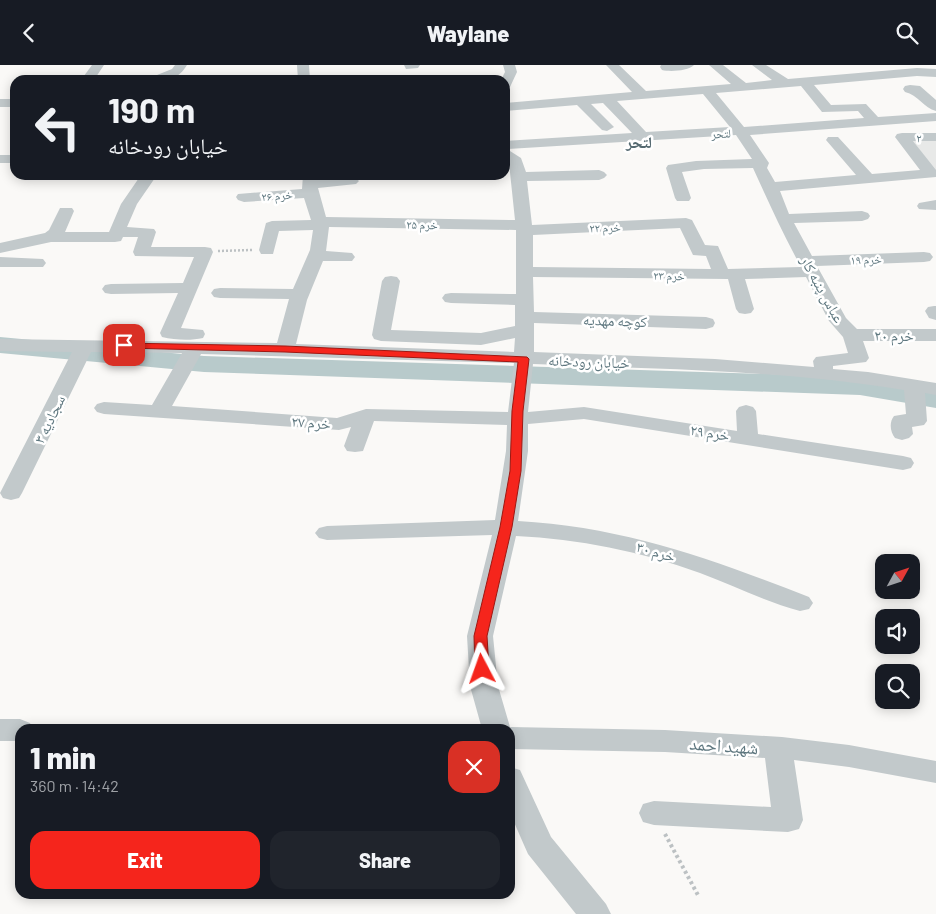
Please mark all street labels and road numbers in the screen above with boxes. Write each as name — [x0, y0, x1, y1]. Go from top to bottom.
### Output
street label: لتحر — [710, 125, 731, 141]
street label: ۲ — [916, 130, 922, 144]
street label: خرم ۲۶ — [261, 187, 294, 205]
street label: خرم ۲۵ — [406, 217, 438, 233]
street label: خرم ۲۲ — [589, 219, 621, 237]
street label: خرم ۱۹ — [850, 251, 882, 269]
street label: عباس پنبه کار — [795, 252, 849, 327]
street label: خرم ۲۳ — [653, 268, 685, 284]
street label: کوچه مهدیه — [583, 310, 647, 331]
street label: خرم ۲۰ — [874, 326, 914, 346]
street label: خیابان رودخانه — [548, 351, 631, 373]
street label: سجادیه ۳ — [30, 392, 69, 446]
street label: خرم ۲۷ — [291, 412, 332, 434]
street label: خرم ۲۹ — [689, 420, 731, 446]
street label: خرم ۳۰ — [634, 537, 678, 567]
street label: شهید احمد — [689, 732, 759, 759]

